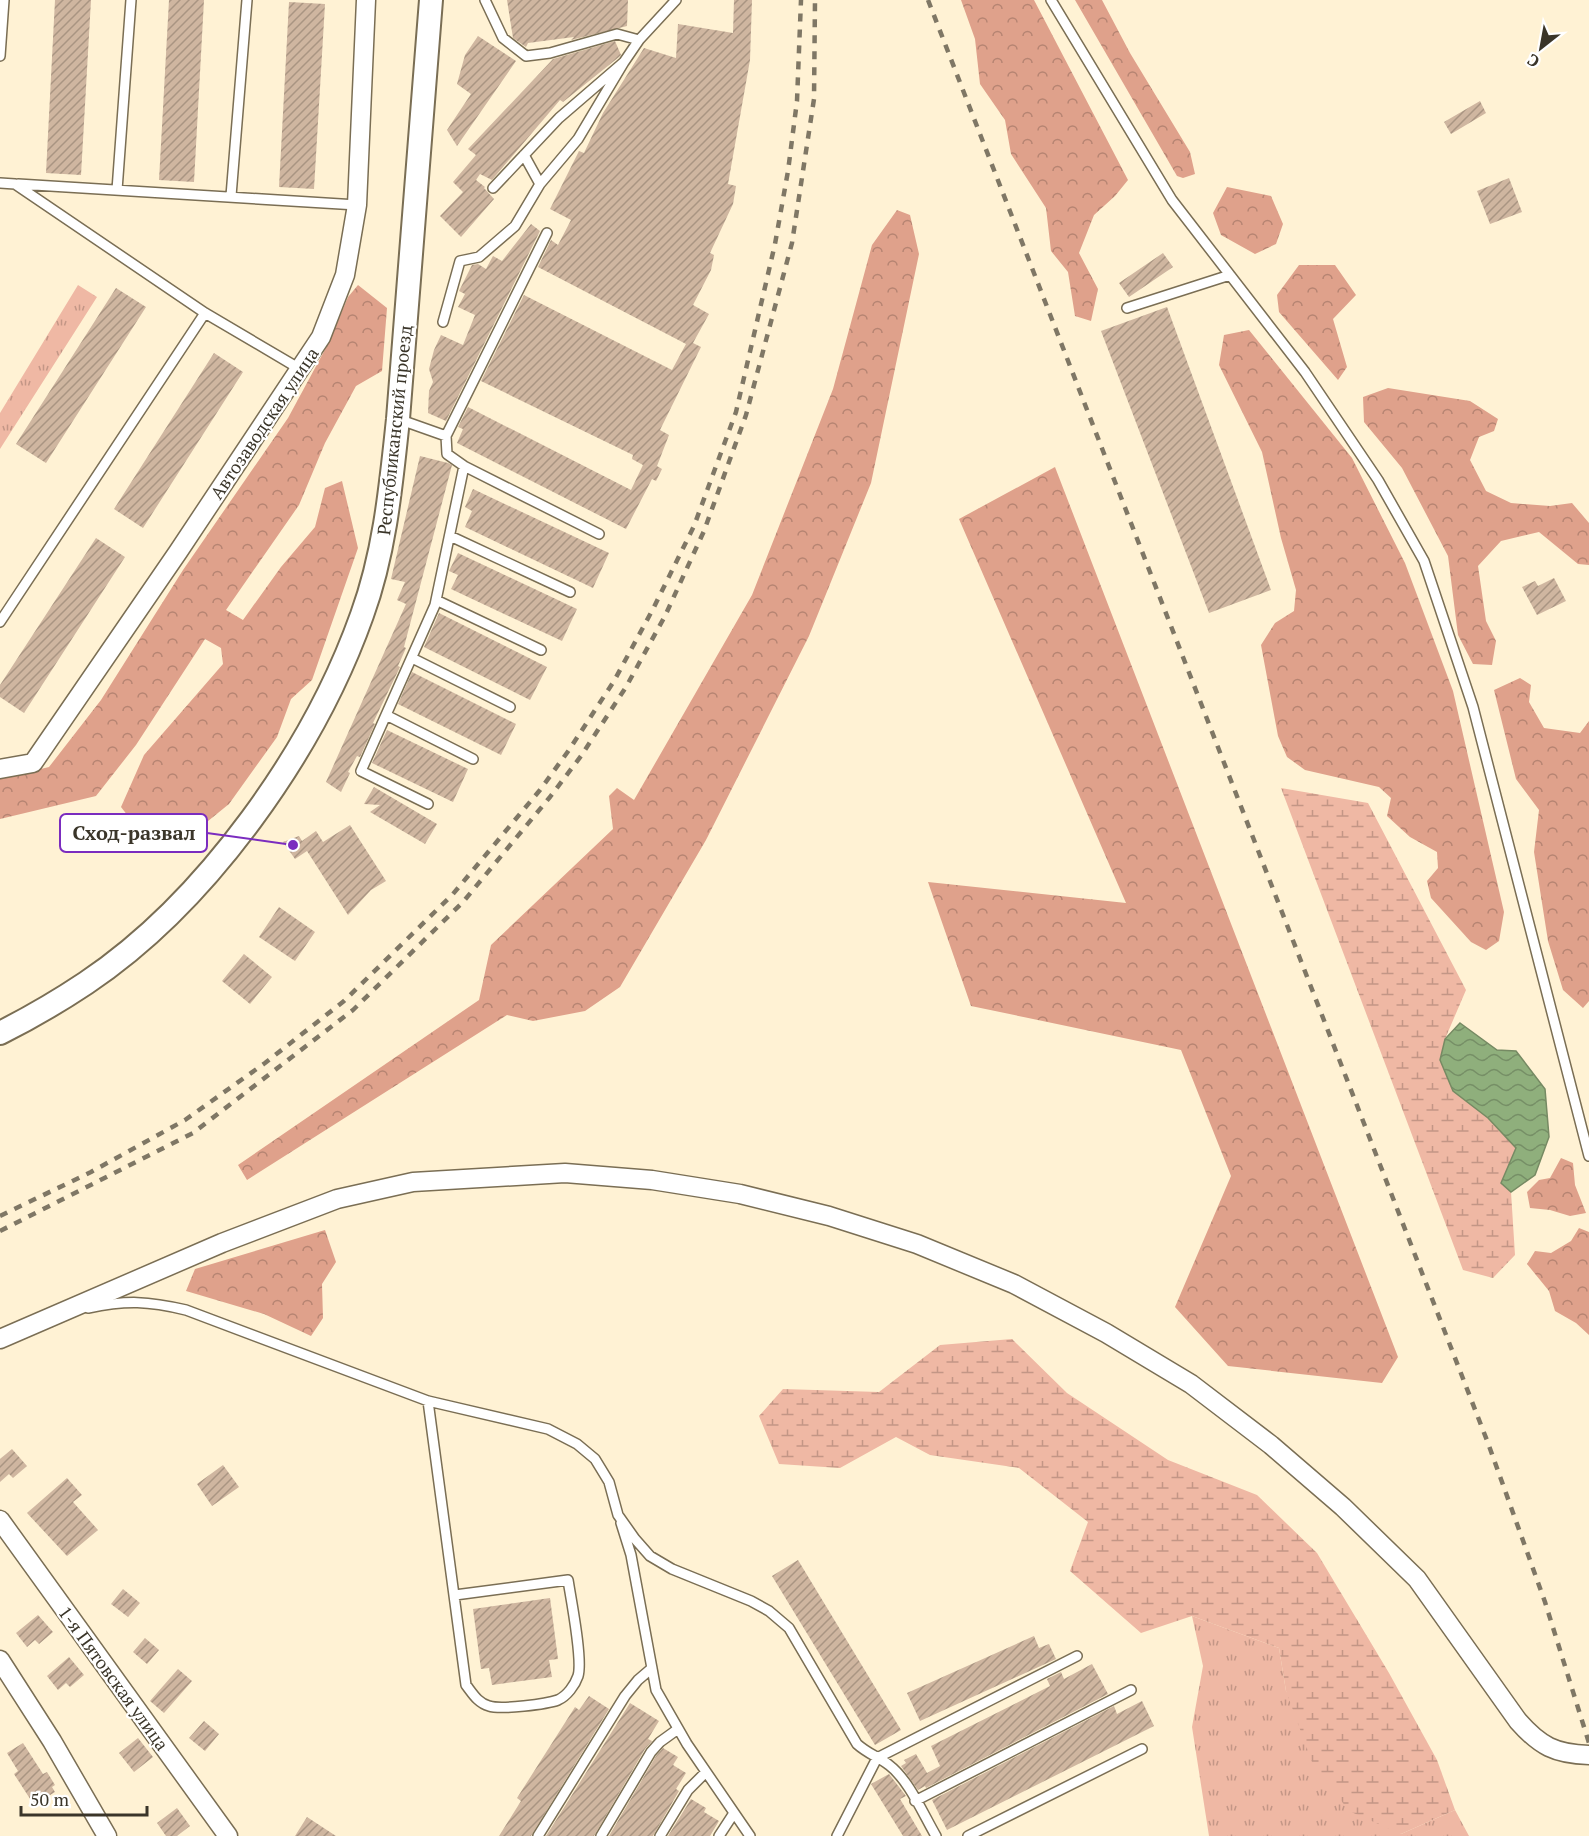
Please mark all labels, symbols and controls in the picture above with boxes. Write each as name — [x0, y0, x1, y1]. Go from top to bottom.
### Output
north arrow — [1511, 18, 1571, 78]
text: С — [1523, 49, 1543, 73]
street label: Республиканский проезд — [371, 324, 417, 536]
street label: Автозаводская улица — [204, 342, 324, 504]
callout: Сход-развал — [60, 814, 207, 852]
text: Сход-развал — [72, 819, 196, 846]
street label: 1-я Пятовская улица — [54, 1601, 174, 1755]
scale bar — [21, 1779, 147, 1817]
text: 50 m — [30, 1787, 70, 1811]

